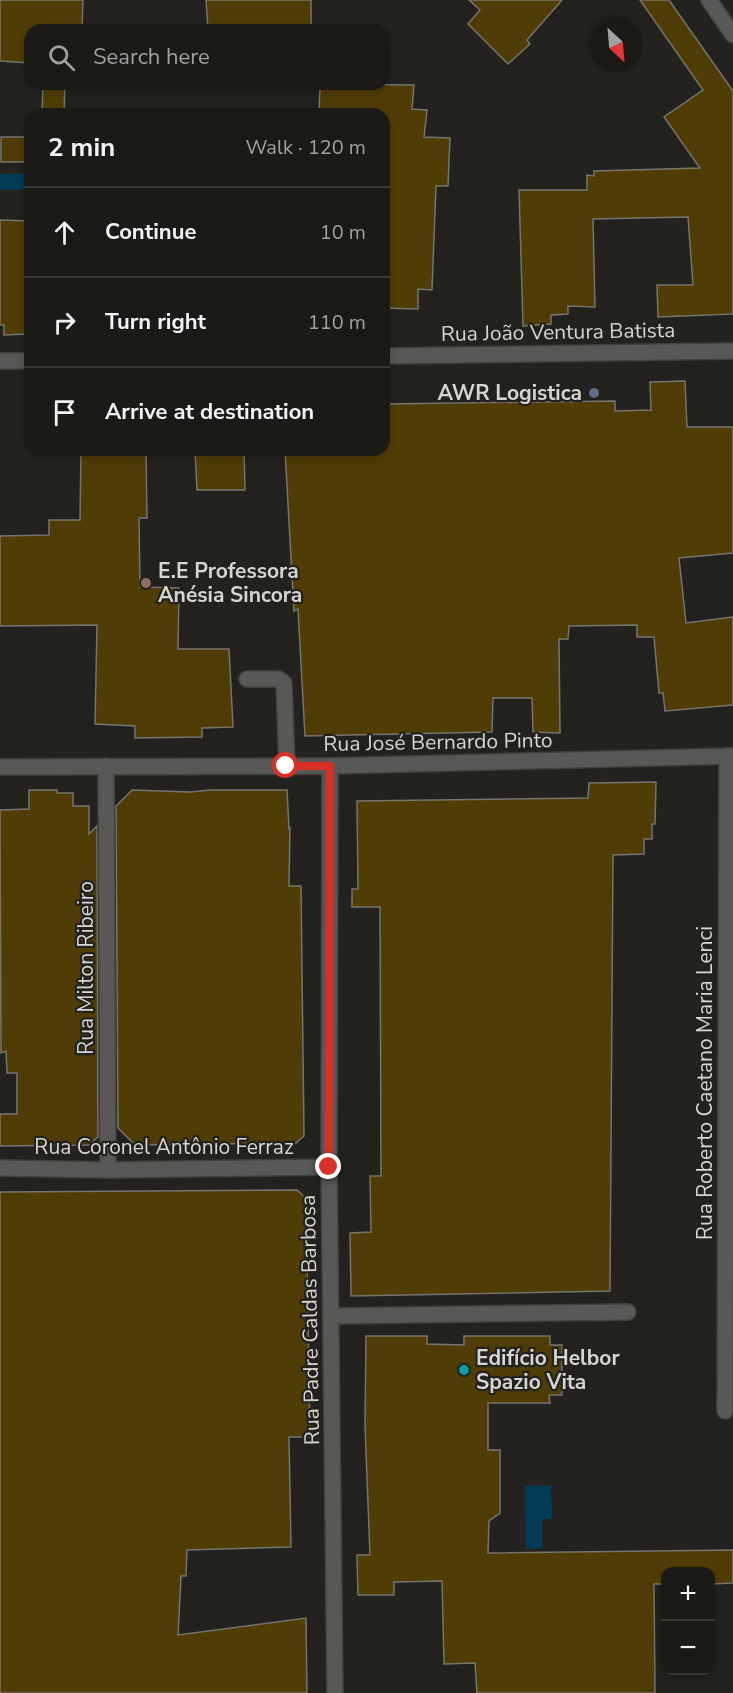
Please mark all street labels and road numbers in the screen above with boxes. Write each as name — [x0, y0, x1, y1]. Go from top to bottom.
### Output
street label: Rua João Ventura Batista — [441, 316, 675, 348]
street label: Rua José Bernardo Pinto — [323, 726, 553, 758]
street label: Rua Milton Ribeiro — [72, 881, 100, 1055]
street label: Rua Roberto Caetano Maria Lenci — [691, 926, 719, 1240]
street label: Rua Coronel Antônio Ferraz — [34, 1133, 294, 1161]
street label: Rua Padre Caldas Barbosa — [294, 1195, 326, 1445]

